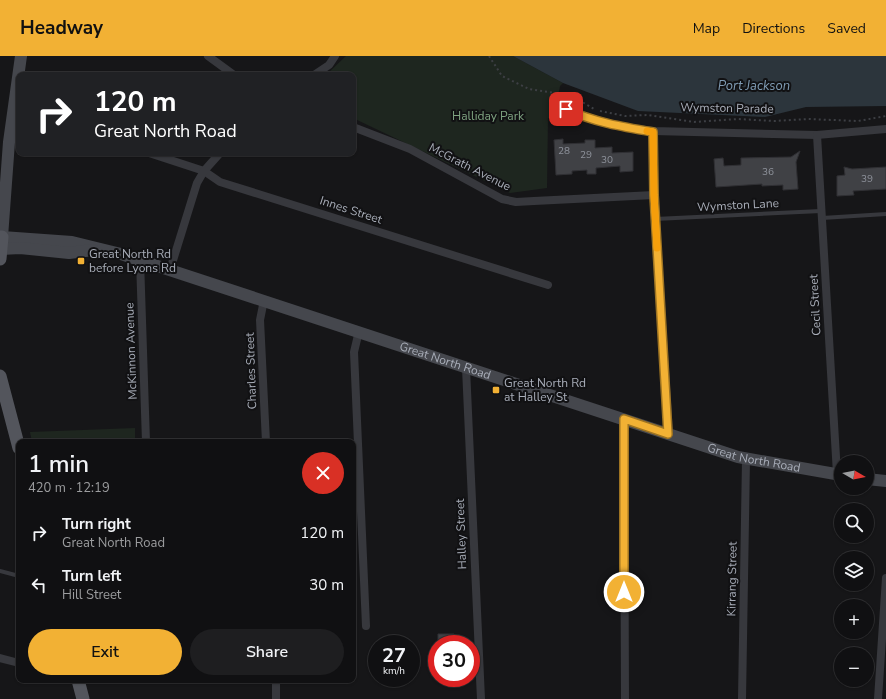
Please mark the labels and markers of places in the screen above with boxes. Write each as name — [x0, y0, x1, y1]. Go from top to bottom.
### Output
pin — [549, 92, 583, 126]
place label: Great North Rd before Lyons Rd — [89, 246, 176, 276]
marker: Great North Rd before Lyons Rd — [76, 256, 86, 266]
place label: Great North Rd at Halley St — [504, 375, 586, 405]
marker: Great North Rd at Halley St — [491, 385, 501, 395]

